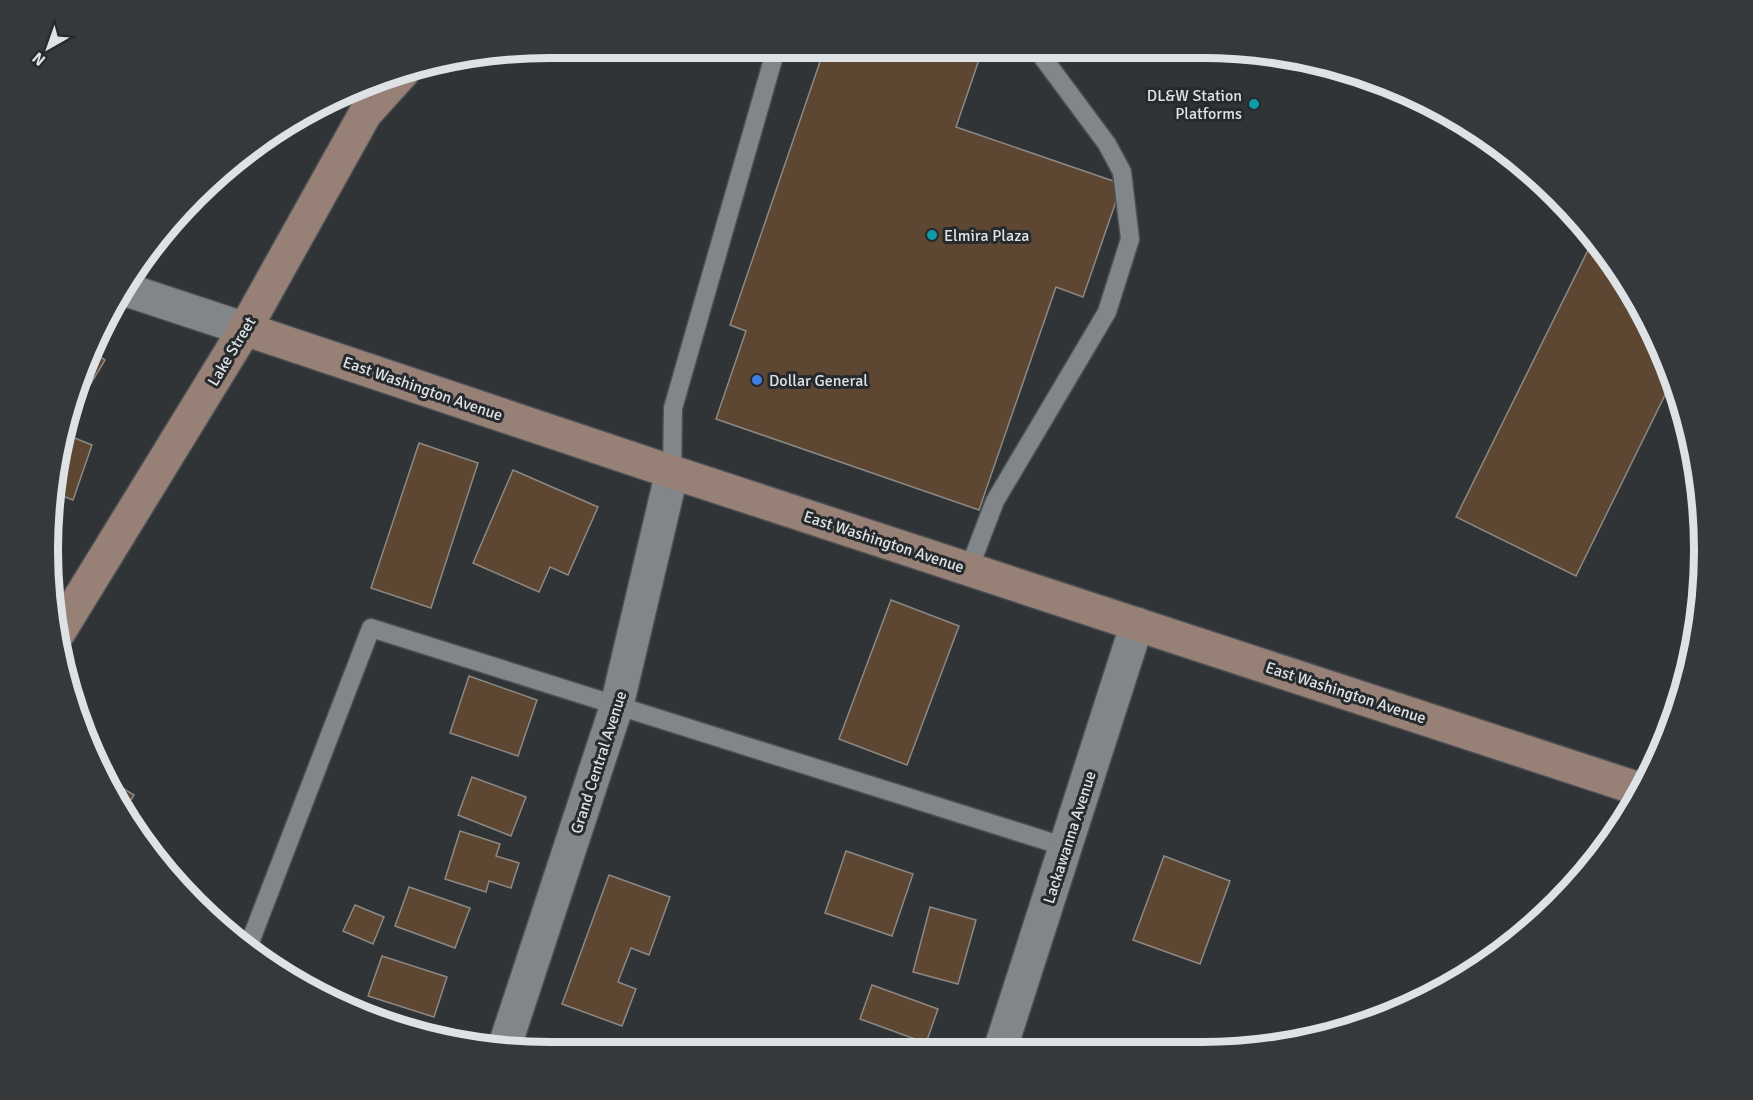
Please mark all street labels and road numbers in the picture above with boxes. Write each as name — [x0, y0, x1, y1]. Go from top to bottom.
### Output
street label: Lake Street — [203, 313, 261, 390]
street label: East Washington Avenue — [340, 352, 505, 426]
street label: East Washington Avenue — [801, 507, 966, 577]
street label: East Washington Avenue — [1263, 658, 1428, 728]
street label: Grand Central Avenue — [566, 688, 631, 836]
street label: Lackawanna Avenue — [1039, 768, 1101, 906]

